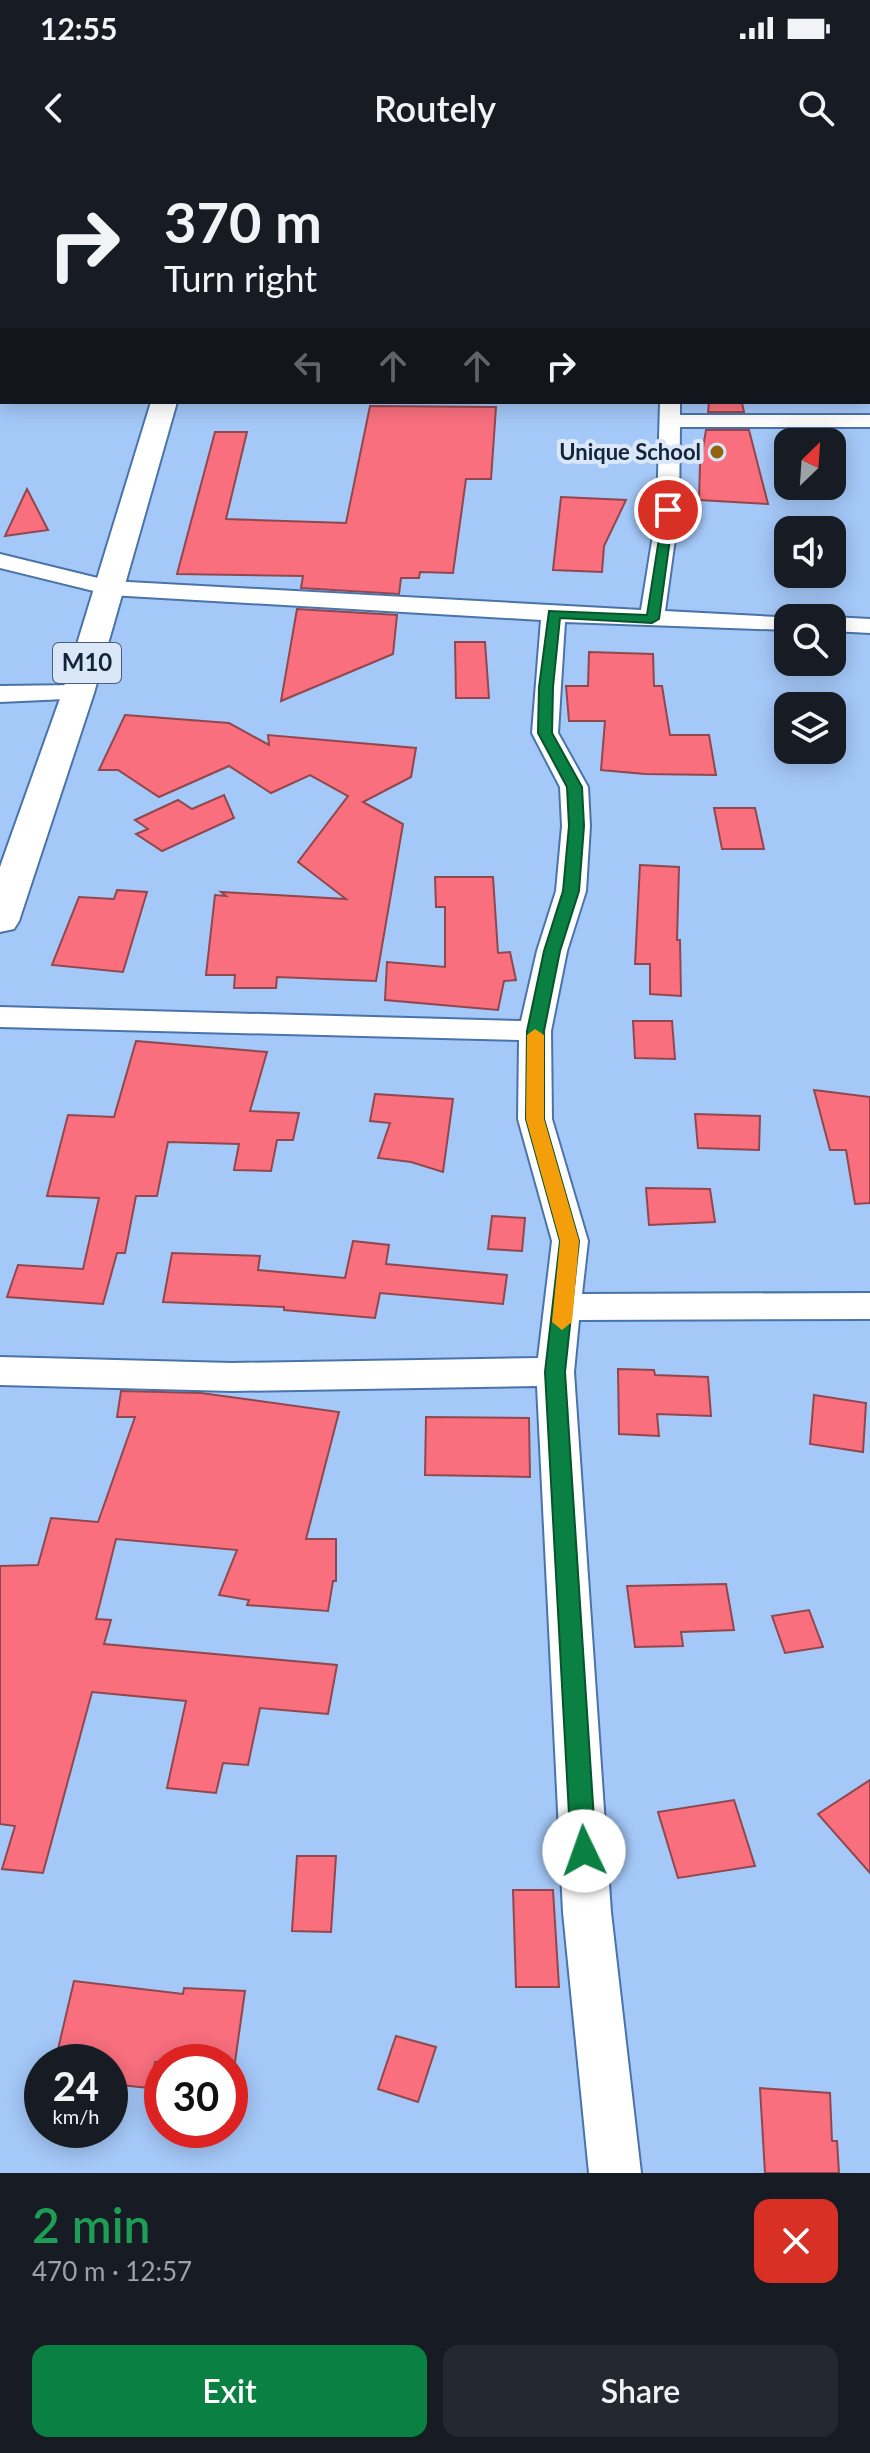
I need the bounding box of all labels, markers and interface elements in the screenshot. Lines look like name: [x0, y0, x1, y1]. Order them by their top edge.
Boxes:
text: 12:55: [40, 10, 117, 46]
icon: back: [32, 86, 76, 130]
text: Routely: [374, 86, 496, 130]
icon: search: [794, 86, 838, 130]
text: 370 m: [164, 188, 322, 255]
icon: right: [32, 192, 136, 296]
text: Turn right: [164, 256, 317, 300]
icon: left: [287, 344, 331, 388]
icon: ahead: [371, 344, 415, 388]
icon: ahead: [455, 344, 499, 388]
icon: right: [539, 344, 583, 388]
north arrow: [774, 428, 846, 500]
map controls: [774, 428, 846, 764]
place label: Unique School: [559, 438, 701, 465]
marker: Unique School: [708, 443, 726, 461]
pin: [634, 476, 702, 544]
icon: arrive: [646, 488, 690, 532]
button: sound: [774, 516, 846, 588]
button: search: [774, 604, 846, 676]
road number: M10: [53, 643, 121, 683]
button: layers: [774, 692, 846, 764]
position arrow: [542, 1809, 626, 1893]
speed limit sign: 30: [144, 2044, 248, 2148]
text: 24: [53, 2062, 99, 2110]
text: km/h: [53, 2104, 99, 2128]
text: 2 min: [32, 2196, 150, 2253]
button: close: [754, 2199, 838, 2283]
text: 470 m · 12:57: [32, 2255, 192, 2287]
button: Exit: [32, 2345, 427, 2437]
button: Share: [443, 2345, 838, 2437]

